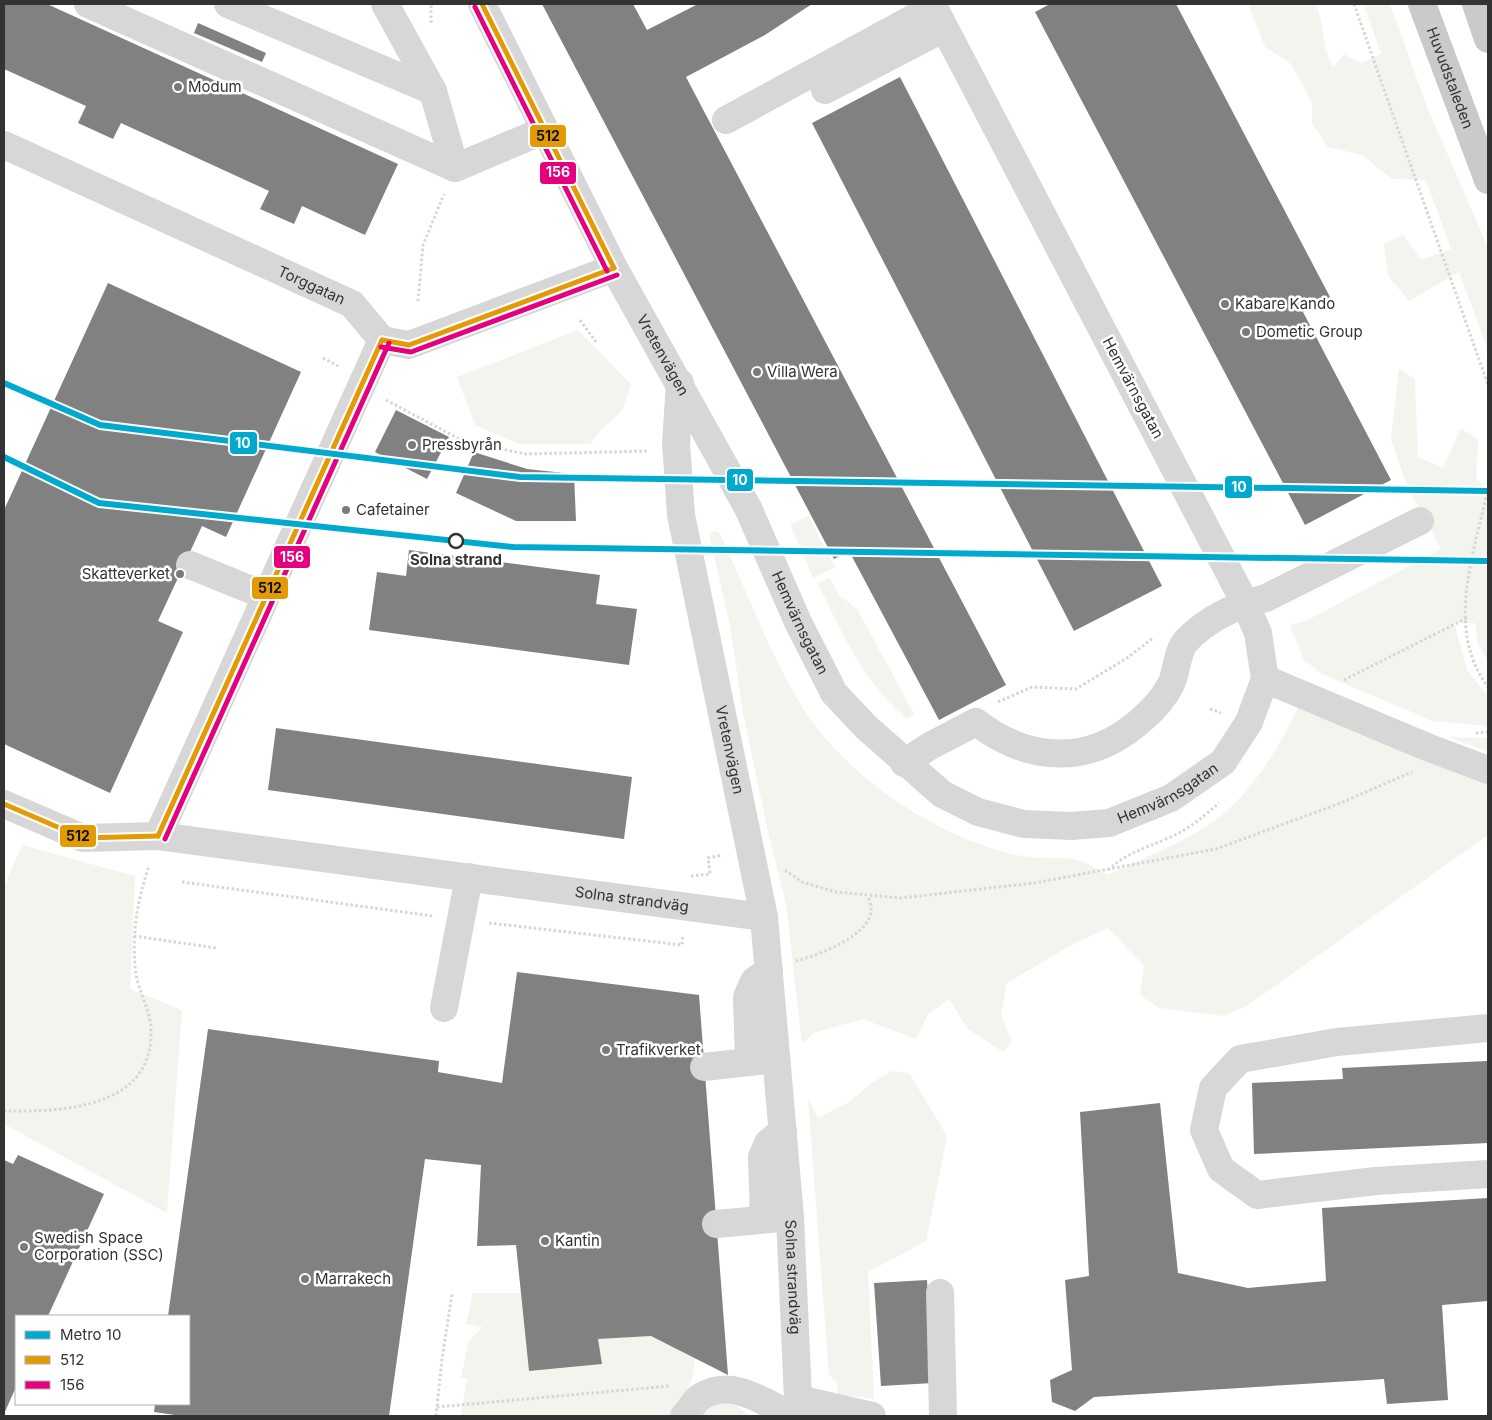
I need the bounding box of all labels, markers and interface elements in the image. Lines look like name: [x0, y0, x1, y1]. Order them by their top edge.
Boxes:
street label: Huvudstaleden: [1423, 24, 1478, 131]
place label: Modum: [188, 77, 242, 96]
marker: Modum: [172, 81, 184, 93]
line badge: 512: [529, 124, 567, 148]
text: 512: [536, 127, 560, 144]
line badge: 156: [539, 161, 577, 185]
text: 156: [546, 163, 570, 180]
street label: Torggatan: [275, 261, 348, 309]
place label: Kabare Kando: [1235, 294, 1335, 313]
marker: Kabare Kando: [1219, 298, 1231, 310]
street label: Vretenvägen: [633, 311, 693, 399]
place label: Dometic Group: [1256, 322, 1363, 341]
marker: Dometic Group: [1240, 326, 1252, 338]
street label: Hemvärnsgatan: [1099, 334, 1168, 442]
place label: Villa Wera: [767, 362, 838, 381]
marker: Villa Wera: [751, 366, 763, 378]
line badge: 10: [229, 431, 258, 455]
text: 10: [235, 434, 251, 451]
place label: Pressbyrån: [422, 435, 502, 454]
marker: Pressbyrån: [406, 439, 418, 451]
line badge: 10: [726, 468, 754, 492]
text: 10: [732, 471, 748, 488]
line badge: 10: [1224, 475, 1253, 499]
text: 10: [1231, 478, 1247, 495]
place label: Cafetainer: [356, 500, 430, 519]
marker: Cafetainer: [340, 504, 352, 516]
marker: Solna strand: [448, 533, 464, 549]
line badge: 156: [273, 545, 311, 569]
text: 156: [280, 548, 304, 565]
place label: Solna strand: [410, 550, 502, 569]
place label: Skatteverket: [82, 564, 170, 583]
marker: Skatteverket: [174, 568, 186, 580]
street label: Hemvärnsgatan: [768, 568, 833, 677]
line badge: 512: [251, 576, 289, 600]
text: 512: [258, 579, 282, 596]
street label: Vretenvägen: [712, 703, 748, 796]
street label: Hemvärnsgatan: [1114, 758, 1222, 828]
line badge: 512: [59, 824, 97, 848]
text: 512: [66, 827, 90, 844]
street label: Solna strandväg: [574, 882, 690, 916]
place label: Trafikverket: [616, 1040, 701, 1059]
marker: Trafikverket: [600, 1044, 612, 1056]
street label: Solna strandväg: [781, 1219, 805, 1335]
place label: Swedish Space Corporation (SSC): [34, 1228, 164, 1264]
place label: Kantin: [555, 1231, 600, 1250]
marker: Kantin: [539, 1235, 551, 1247]
marker: Swedish Space Corporation (SSC): [18, 1241, 30, 1253]
place label: Marrakech: [315, 1269, 391, 1288]
marker: Marrakech: [299, 1273, 311, 1285]
legend: [15, 1315, 190, 1405]
text: Metro 10: [60, 1325, 121, 1344]
text: 512: [60, 1350, 84, 1369]
text: 156: [60, 1375, 85, 1394]

